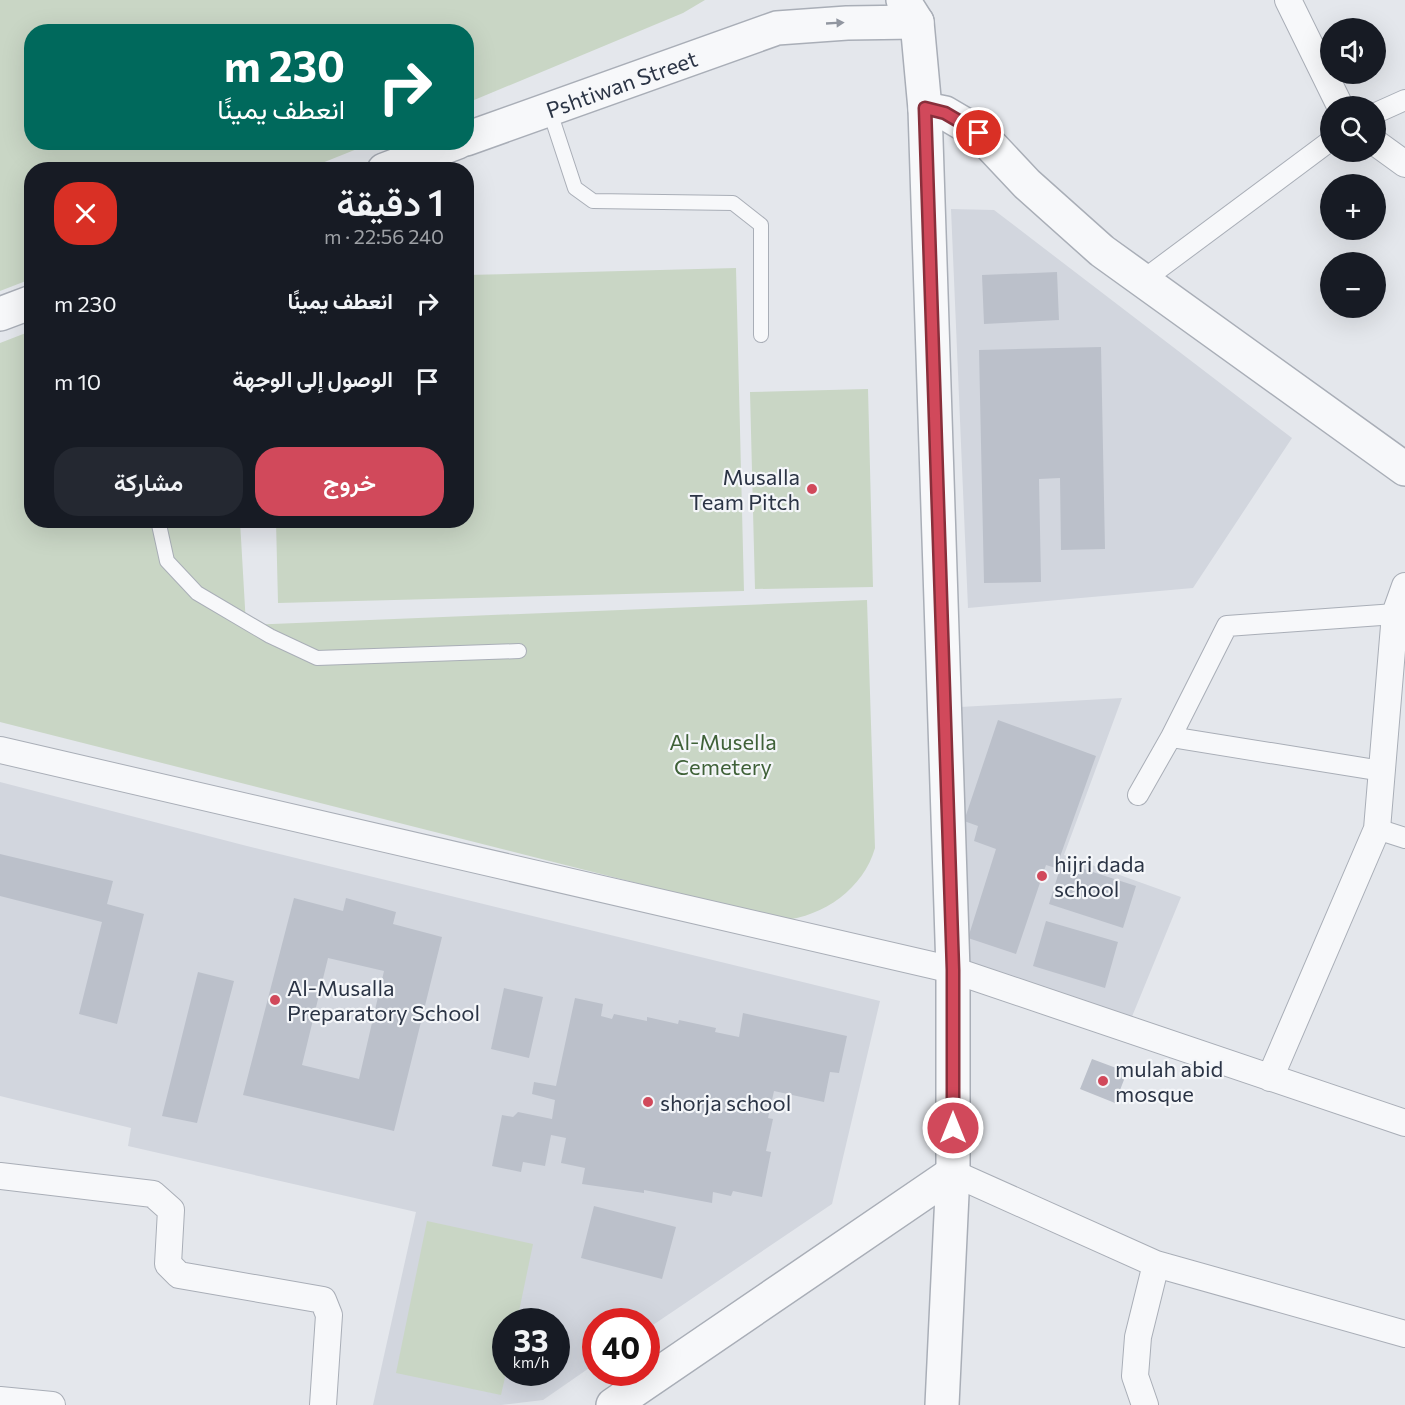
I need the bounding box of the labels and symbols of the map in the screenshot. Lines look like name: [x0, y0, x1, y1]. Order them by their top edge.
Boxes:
one-way arrow: [826, 19, 845, 28]
street label: Pshtiwan Street: [542, 44, 701, 123]
pin: [953, 107, 1004, 158]
place label: Musalla Team Pitch: [689, 463, 800, 515]
marker: Musalla Team Pitch: [805, 482, 819, 496]
park label: Al-Musella Cemetery: [669, 728, 777, 780]
place label: hijri dada school: [1054, 850, 1145, 902]
marker: hijri dada school: [1035, 869, 1049, 883]
place label: Al-Musalla Preparatory School: [287, 974, 480, 1026]
marker: Al-Musalla Preparatory School: [268, 993, 282, 1007]
place label: mulah abid mosque: [1115, 1055, 1223, 1107]
marker: mulah abid mosque: [1096, 1074, 1110, 1088]
place label: shorja school: [660, 1089, 791, 1116]
marker: shorja school: [641, 1095, 655, 1109]
position arrow: [921, 1096, 985, 1160]
speed limit sign: 40: [582, 1308, 660, 1386]

